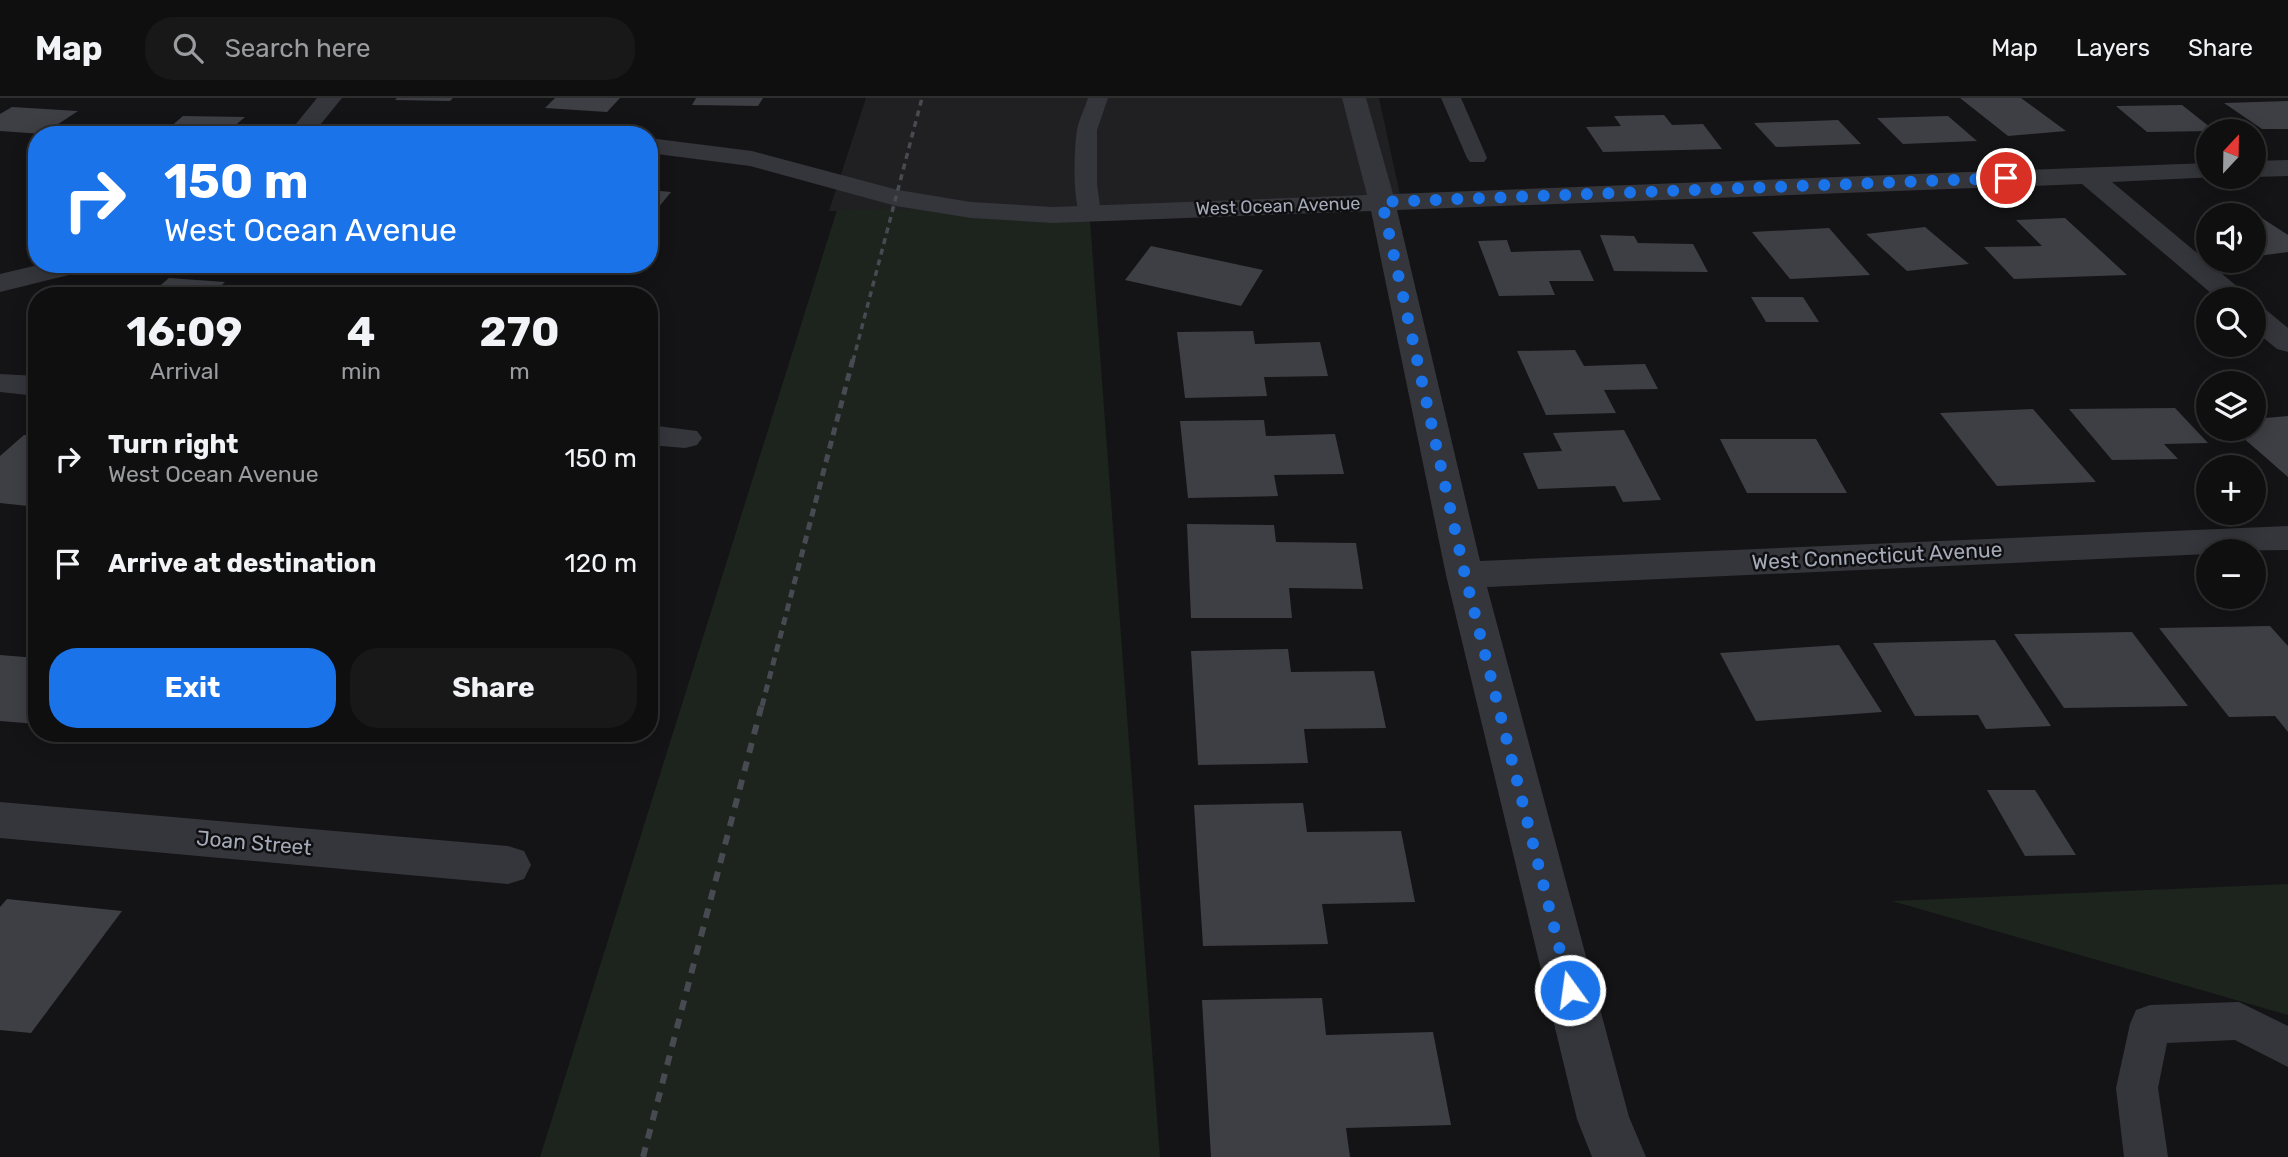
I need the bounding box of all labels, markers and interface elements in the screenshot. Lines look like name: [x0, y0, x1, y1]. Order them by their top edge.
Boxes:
search box: [145, 17, 635, 80]
text: Map: [35, 29, 103, 68]
icon: search: [169, 29, 207, 67]
text: Search here: [225, 33, 370, 64]
text: Map: [1991, 34, 2038, 62]
text: Layers: [2076, 34, 2150, 62]
text: Share: [2188, 34, 2253, 62]
north arrow: [2196, 119, 2266, 189]
map controls: [2196, 119, 2266, 609]
pin: [1976, 148, 2036, 208]
text: 150 m: [164, 152, 309, 210]
icon: right: [49, 154, 140, 245]
icon: arrive: [1987, 159, 2025, 197]
street label: West Ocean Avenue: [1195, 192, 1361, 220]
button: sound: [2196, 203, 2266, 273]
text: West Ocean Avenue: [164, 211, 457, 249]
button: search: [2196, 287, 2266, 357]
text: 16:09: [127, 307, 243, 357]
text: 4: [347, 307, 375, 357]
text: 270: [480, 307, 559, 357]
text: Arrival: [150, 357, 219, 385]
text: min: [341, 357, 381, 385]
text: m: [509, 357, 530, 385]
button: layers: [2196, 371, 2266, 441]
text: Turn right: [108, 429, 238, 460]
icon: right: [49, 440, 87, 478]
text: 150 m: [564, 443, 637, 474]
button: +: [2196, 455, 2266, 525]
text: West Ocean Avenue: [108, 460, 319, 488]
street label: West Connecticut Avenue: [1751, 536, 2003, 575]
button: −: [2196, 539, 2266, 609]
icon: arrive: [49, 545, 87, 583]
text: Arrive at destination: [108, 548, 376, 579]
text: 120 m: [565, 548, 637, 579]
button: Exit: [49, 648, 336, 728]
button: Share: [350, 648, 637, 728]
street label: Joan Street: [195, 825, 313, 860]
position arrow: [1533, 953, 1607, 1027]

